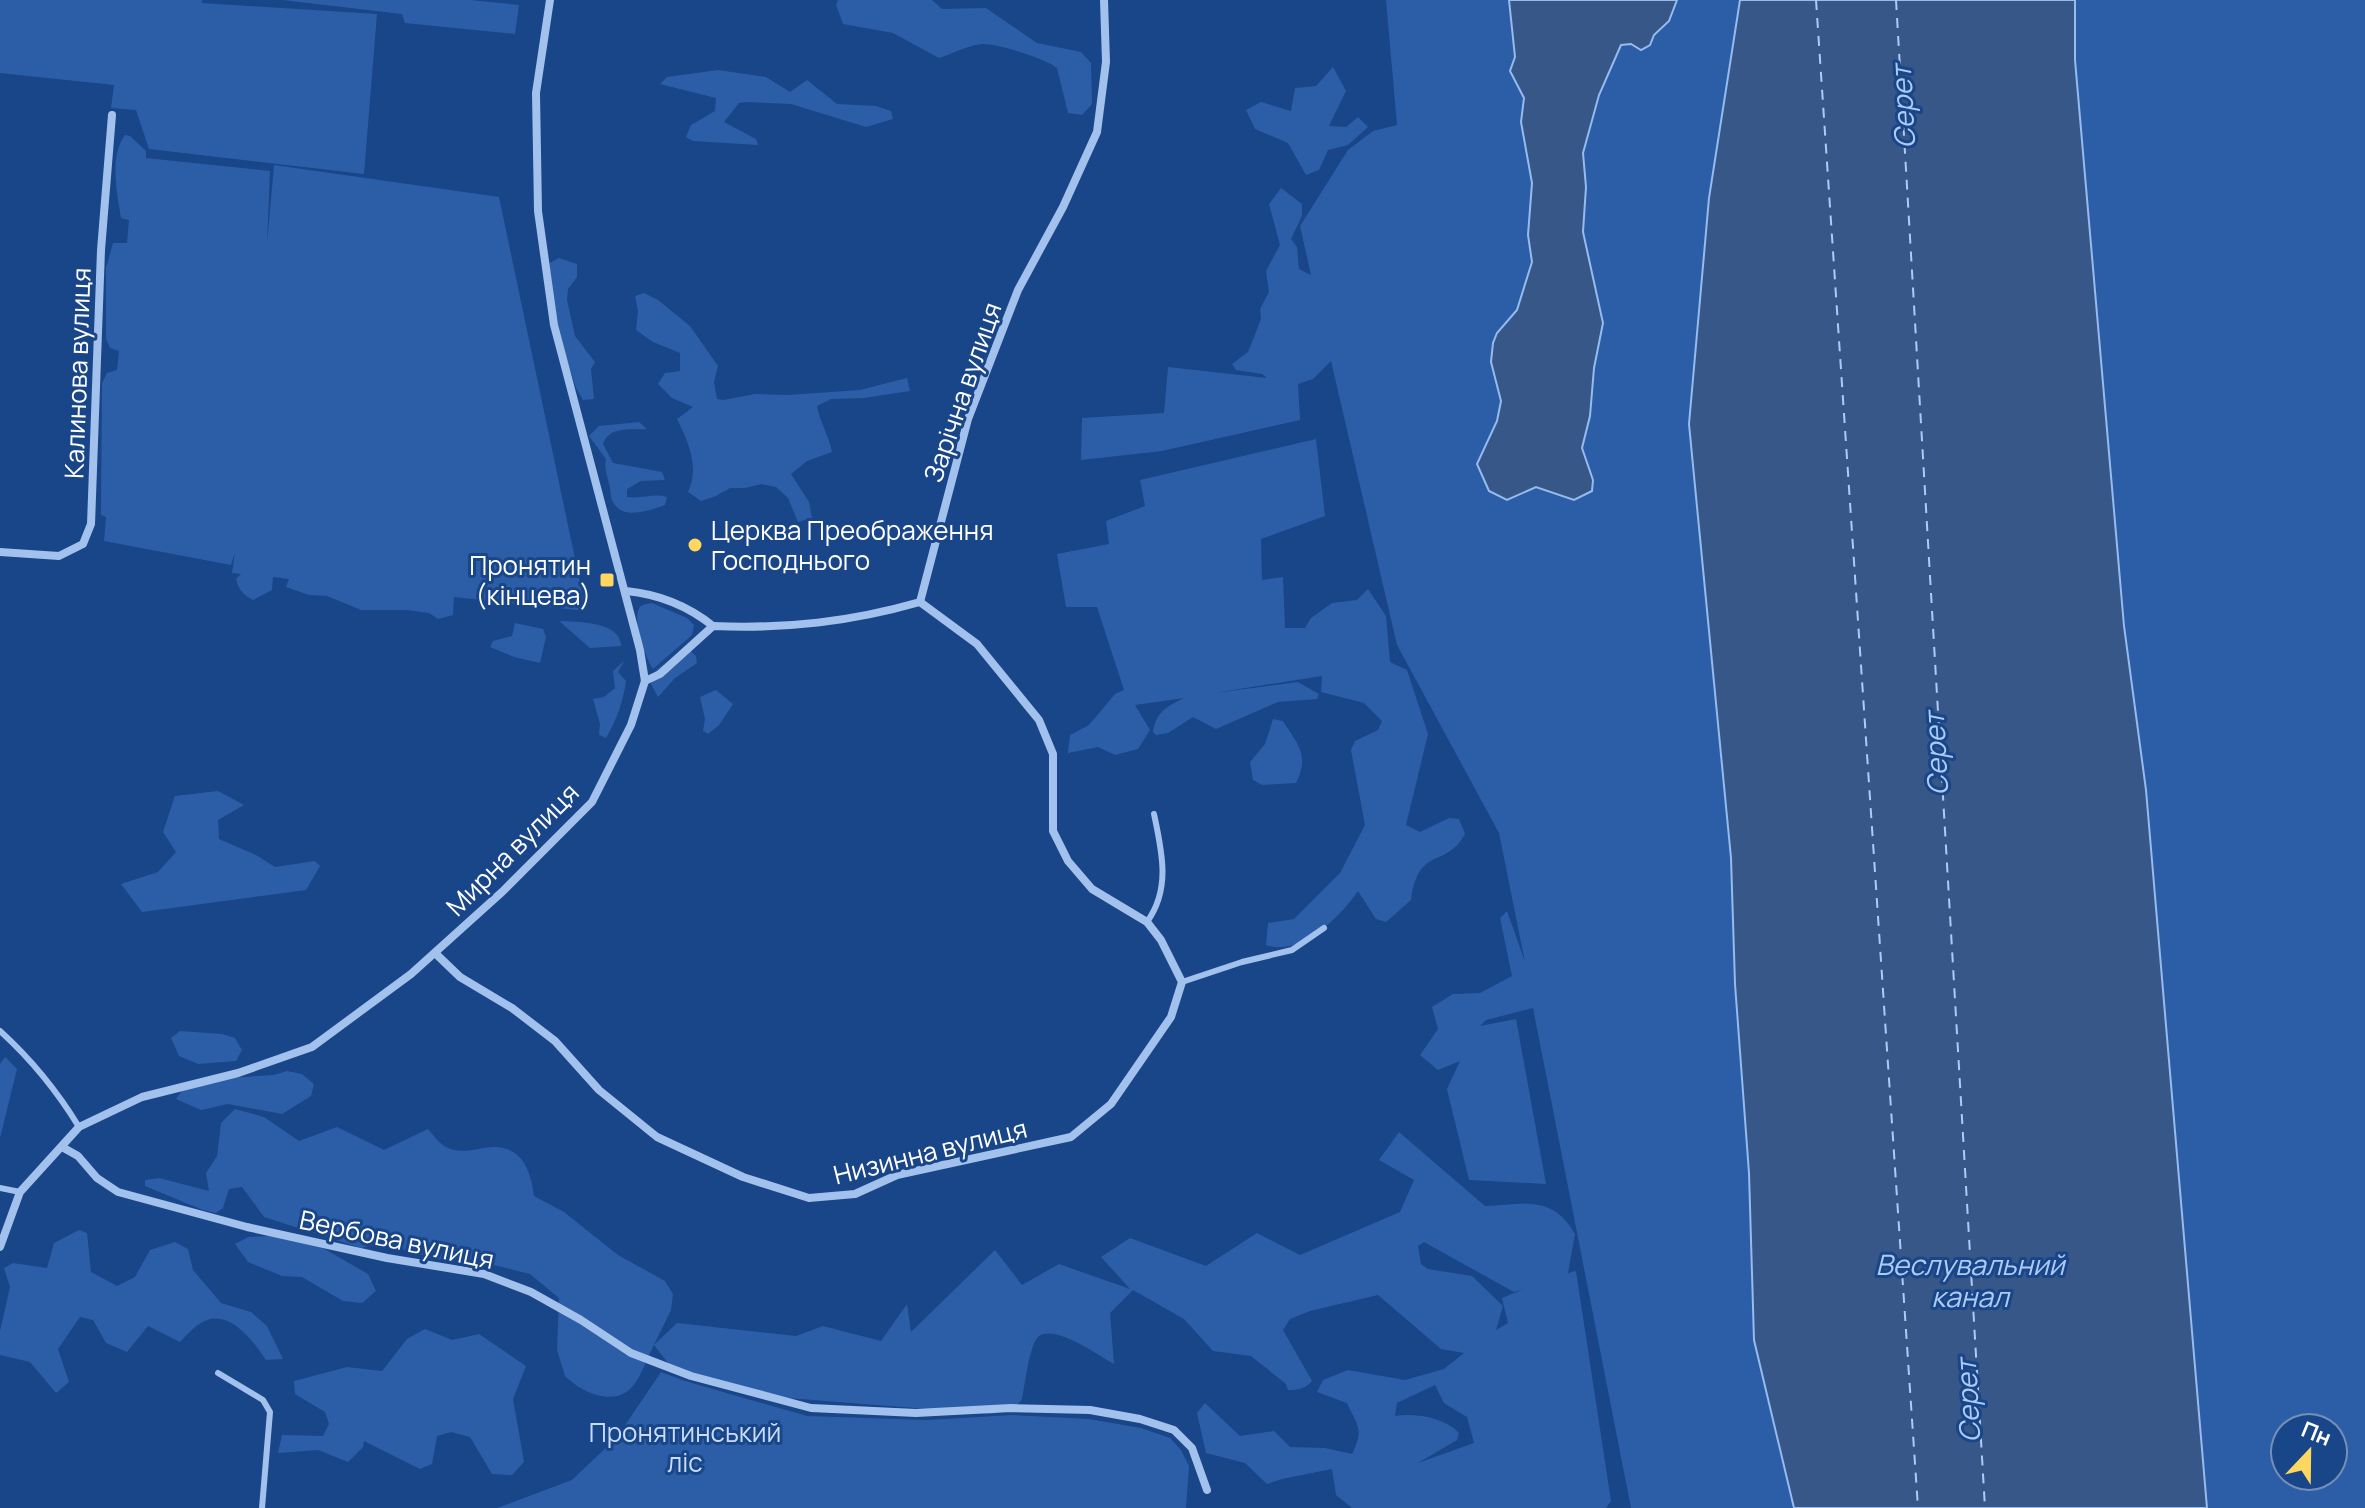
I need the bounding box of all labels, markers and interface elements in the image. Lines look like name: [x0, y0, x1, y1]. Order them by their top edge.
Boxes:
water label: Серет: [1881, 61, 1923, 150]
street label: Калинова вулиця: [55, 267, 99, 479]
street label: Зарічна вулиця: [914, 297, 1010, 487]
place label: Церква Преображення Господнього: [711, 512, 994, 578]
marker: Церква Преображення Господнього: [686, 536, 704, 554]
place label: Пронятин (кінцева): [469, 547, 591, 613]
marker: Пронятин (кінцева): [598, 571, 616, 589]
water label: Серет: [1914, 708, 1956, 797]
street label: Мирна вулиця: [438, 775, 586, 923]
street label: Низинна вулиця: [829, 1110, 1031, 1192]
street label: Вербова вулиця: [296, 1201, 498, 1277]
water label: Веслувальний канал: [1875, 1245, 2067, 1315]
water label: Серет: [1946, 1355, 1988, 1444]
north arrow: [2269, 1412, 2349, 1492]
park label: Пронятинський ліс: [589, 1414, 781, 1480]
text: Пн: [2297, 1414, 2336, 1453]

